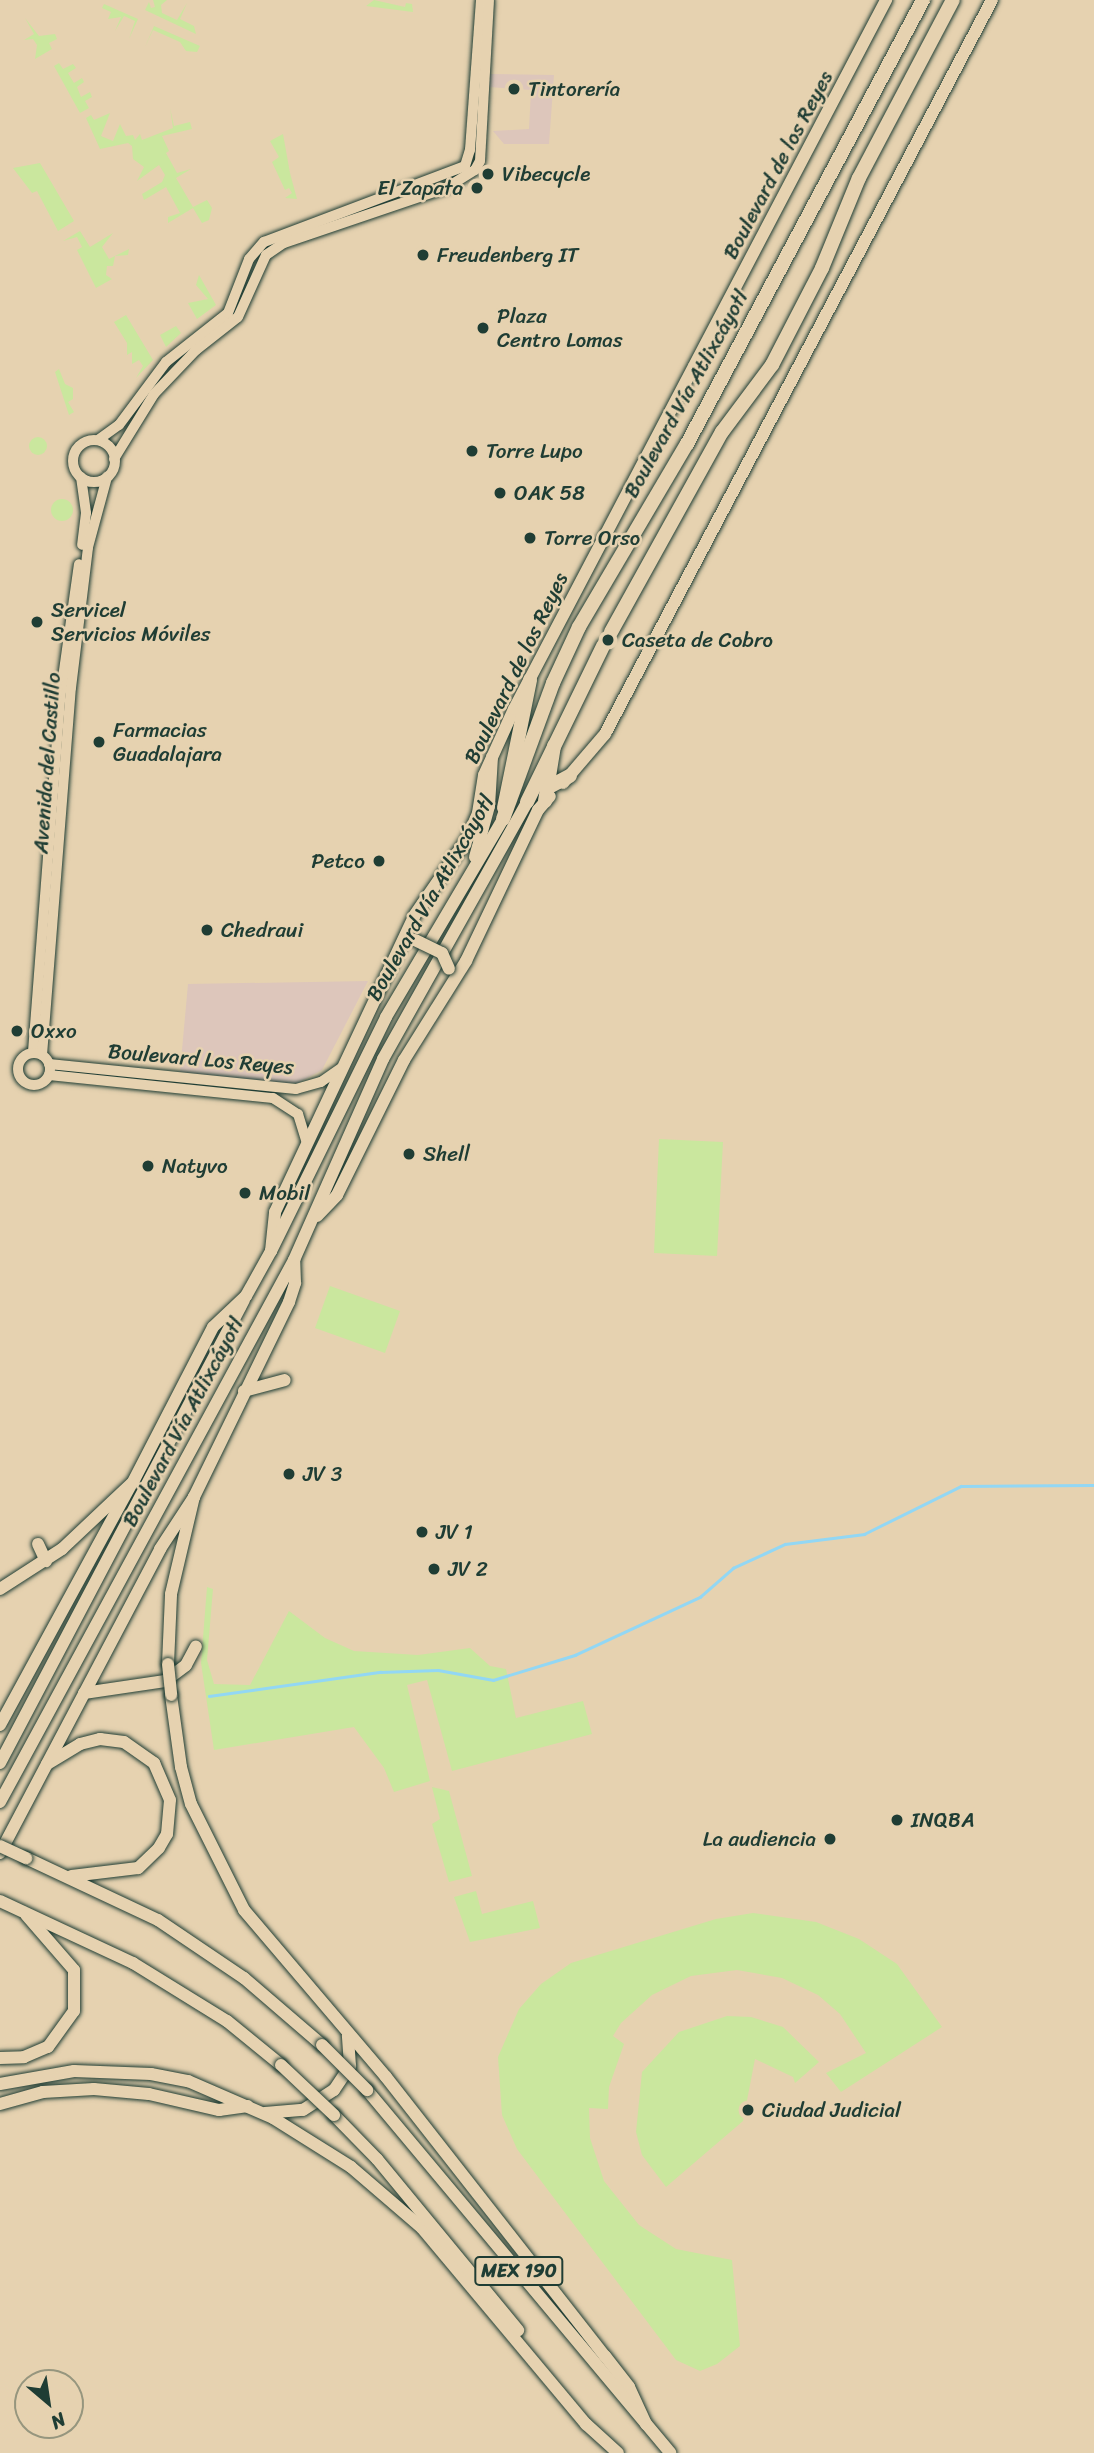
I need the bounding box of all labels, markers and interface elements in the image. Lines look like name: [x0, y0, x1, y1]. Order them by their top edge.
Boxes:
street label: Boulevard de los Reyes: [717, 66, 839, 264]
place label: Tintorería: [528, 76, 620, 102]
marker: Tintorería: [506, 81, 522, 97]
place label: Vibecycle: [502, 161, 590, 187]
marker: Vibecycle: [480, 166, 496, 182]
place label: El Zapata: [377, 175, 463, 201]
marker: El Zapata: [469, 180, 485, 196]
place label: Freudenberg IT: [437, 242, 579, 268]
marker: Freudenberg IT: [415, 247, 431, 263]
street label: Boulevard Vía Atlixcáyotl: [618, 286, 754, 502]
place label: Plaza Centro Lomas: [497, 303, 623, 353]
marker: Plaza Centro Lomas: [475, 320, 491, 336]
place label: Torre Lupo: [486, 438, 583, 464]
marker: Torre Lupo: [464, 443, 480, 459]
place label: OAK 58: [514, 480, 585, 506]
marker: OAK 58: [492, 485, 508, 501]
place label: Torre Orso: [544, 525, 640, 551]
marker: Torre Orso: [522, 530, 538, 546]
street label: Boulevard de los Reyes: [458, 568, 574, 768]
place label: Servicel Servicios Móviles: [51, 597, 210, 647]
marker: Servicel Servicios Móviles: [29, 614, 45, 630]
place label: Caseta de Cobro: [622, 627, 773, 653]
marker: Caseta de Cobro: [600, 632, 616, 648]
street label: Avenida del Castillo: [28, 671, 66, 855]
place label: Farmacias Guadalajara: [113, 717, 222, 767]
marker: Farmacias Guadalajara: [91, 734, 107, 750]
street label: Boulevard Vía Atlixcáyotl: [361, 791, 499, 1005]
place label: Petco: [311, 848, 365, 874]
marker: Petco: [371, 853, 387, 869]
place label: Chedraui: [221, 917, 303, 943]
marker: Chedraui: [199, 922, 215, 938]
place label: Oxxo: [31, 1018, 77, 1044]
marker: Oxxo: [9, 1023, 25, 1039]
street label: Boulevard Los Reyes: [107, 1038, 295, 1080]
place label: Shell: [423, 1141, 470, 1167]
marker: Shell: [401, 1146, 417, 1162]
place label: Natyvo: [162, 1153, 228, 1179]
marker: Natyvo: [140, 1158, 156, 1174]
place label: Mobil: [259, 1180, 310, 1206]
marker: Mobil: [237, 1185, 253, 1201]
street label: Boulevard Vía Atlixcáyotl: [117, 1313, 249, 1531]
place label: JV 3: [303, 1461, 342, 1487]
marker: JV 3: [281, 1466, 297, 1482]
place label: JV 1: [436, 1519, 473, 1545]
marker: JV 1: [414, 1524, 430, 1540]
place label: JV 2: [448, 1556, 488, 1582]
marker: JV 2: [426, 1561, 442, 1577]
place label: INQBA: [911, 1807, 975, 1833]
marker: INQBA: [889, 1812, 905, 1828]
place label: La audiencia: [703, 1826, 816, 1852]
marker: La audiencia: [822, 1831, 838, 1847]
place label: Ciudad Judicial: [762, 2097, 901, 2123]
marker: Ciudad Judicial: [740, 2102, 756, 2118]
road number: MEX 190: [474, 2256, 564, 2286]
north arrow: [14, 2369, 84, 2439]
text: N: [45, 2403, 72, 2439]

